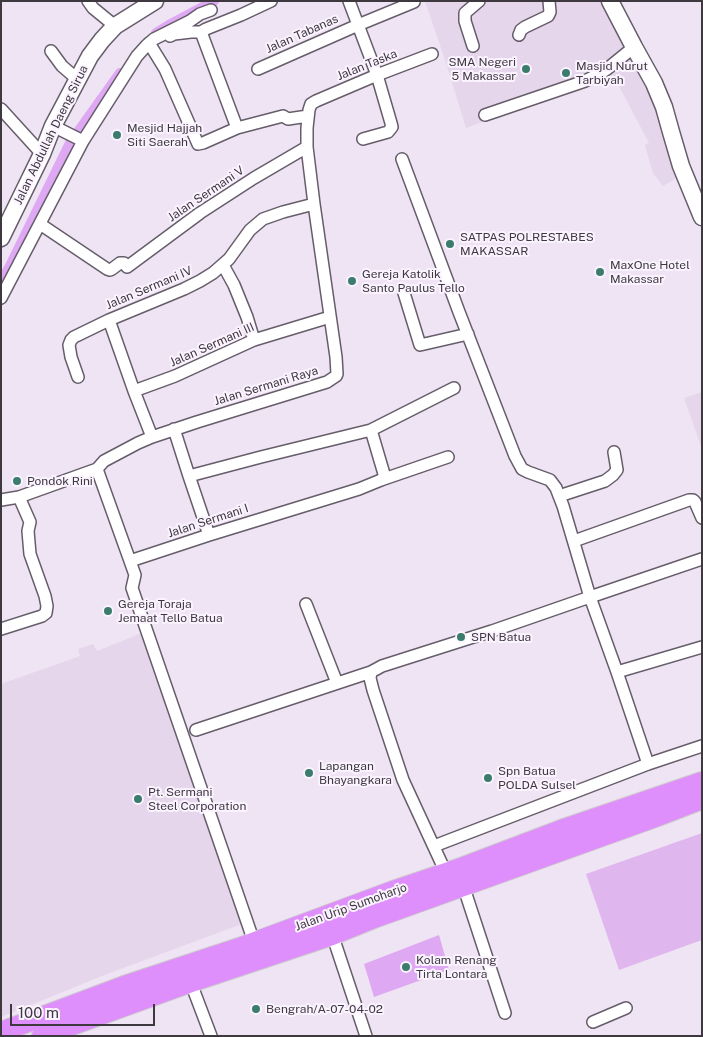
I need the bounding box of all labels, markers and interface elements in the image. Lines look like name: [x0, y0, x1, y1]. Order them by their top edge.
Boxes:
street label: Jalan Tabanas: [264, 12, 340, 56]
street label: Jalan Taska: [335, 46, 399, 84]
place label: SMA Negeri 5 Makassar: [448, 55, 516, 83]
place label: Masjid Nurut Tarbiyah: [576, 59, 648, 87]
street label: Jalan Abdullah Daeng Sirua: [11, 63, 91, 207]
marker: SMA Negeri 5 Makassar: [520, 63, 532, 75]
marker: Masjid Nurut Tarbiyah: [560, 67, 572, 79]
place label: Mesjid Hajjah Siti Saerah: [127, 121, 202, 149]
marker: Mesjid Hajjah Siti Saerah: [111, 129, 123, 141]
street label: Jalan Sermani V: [165, 163, 247, 225]
place label: SATPAS POLRESTABES MAKASSAR: [460, 230, 594, 258]
marker: SATPAS POLRESTABES MAKASSAR: [444, 238, 456, 250]
place label: MaxOne Hotel Makassar: [610, 258, 690, 286]
street label: Jalan Sermani IV: [104, 263, 194, 313]
marker: MaxOne Hotel Makassar: [594, 266, 606, 278]
place label: Gereja Katolik Santo Paulus Tello: [362, 267, 465, 295]
marker: Gereja Katolik Santo Paulus Tello: [346, 275, 358, 287]
street label: Jalan Sermani III: [168, 320, 256, 370]
street label: Jalan Sermani Raya: [212, 363, 320, 409]
place label: Pondok Rini: [27, 474, 93, 488]
marker: Pondok Rini: [11, 475, 23, 487]
street label: Jalan Sermani I: [166, 501, 250, 541]
place label: Gereja Toraja Jemaat Tello Batua: [118, 597, 223, 625]
marker: Gereja Toraja Jemaat Tello Batua: [102, 605, 114, 617]
place label: SPN Batua: [471, 630, 531, 644]
marker: SPN Batua: [455, 631, 467, 643]
place label: Lapangan Bhayangkara: [319, 759, 392, 787]
place label: Spn Batua POLDA Sulsel: [498, 764, 576, 792]
marker: Lapangan Bhayangkara: [303, 767, 315, 779]
marker: Spn Batua POLDA Sulsel: [482, 772, 494, 784]
place label: Pt. Sermani Steel Corporation: [148, 785, 246, 813]
marker: Pt. Sermani Steel Corporation: [132, 793, 144, 805]
street label: Jalan Urip Sumoharjo: [293, 880, 409, 934]
place label: Kolam Renang Tirta Lontara: [416, 953, 497, 981]
marker: Kolam Renang Tirta Lontara: [400, 961, 412, 973]
scale bar: [12, 994, 158, 1026]
place label: Bengrah/A-07-04-02: [266, 1002, 383, 1016]
marker: Bengrah/A-07-04-02: [250, 1003, 262, 1015]
text: 100 m: [18, 1004, 59, 1021]

